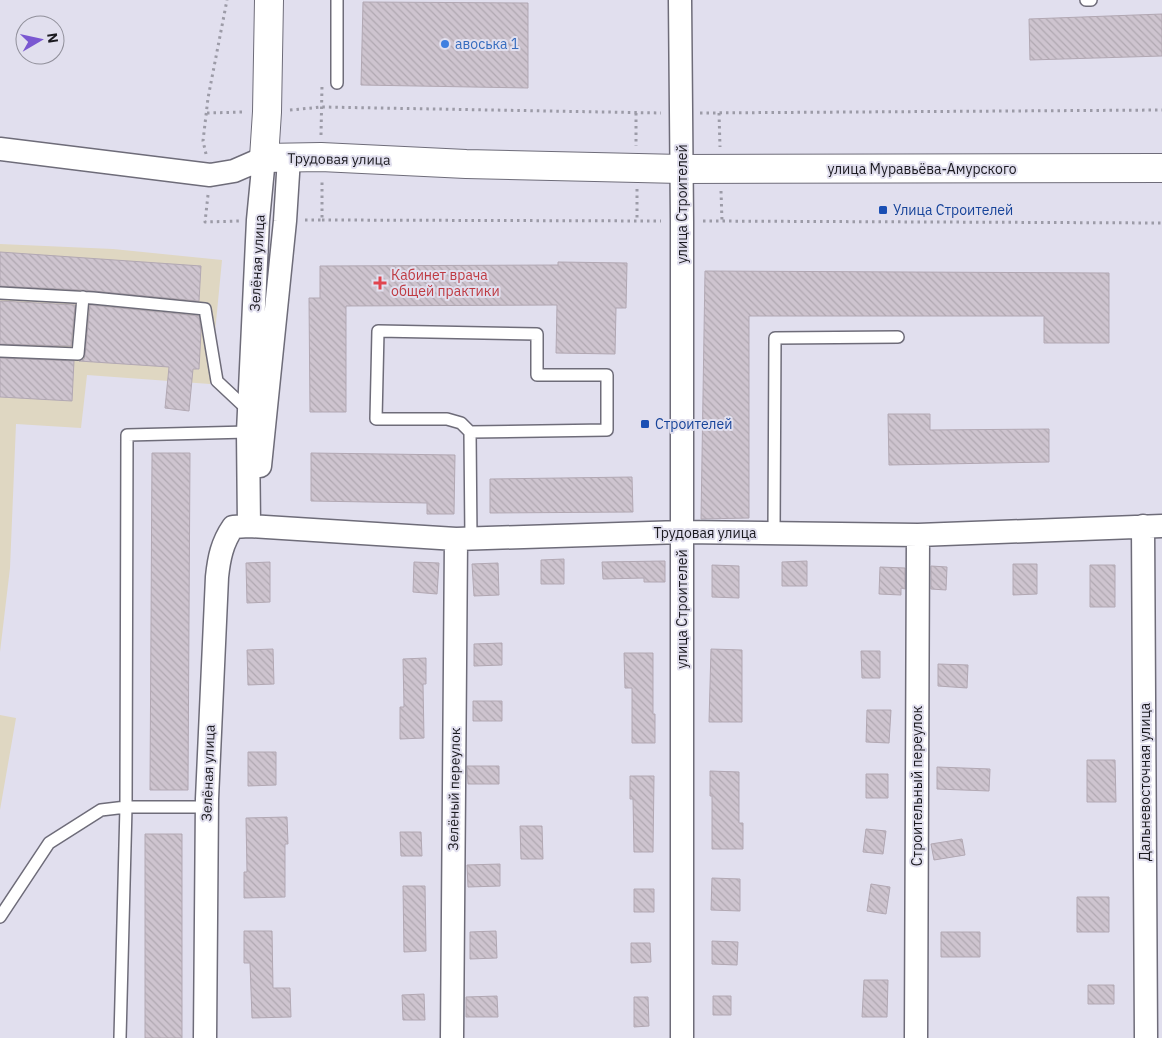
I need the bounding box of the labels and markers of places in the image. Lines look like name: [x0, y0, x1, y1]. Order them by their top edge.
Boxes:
place label: авоська 1: [455, 35, 519, 53]
marker: авоська 1: [439, 38, 451, 50]
place label: Улица Строителей: [893, 201, 1013, 219]
marker: Улица Строителей: [877, 204, 889, 216]
place label: Кабинет врача общей практики: [391, 266, 500, 300]
marker: Кабинет врача общей практики: [373, 276, 387, 290]
place label: Строителей: [655, 415, 732, 433]
marker: Строителей: [639, 418, 651, 430]

